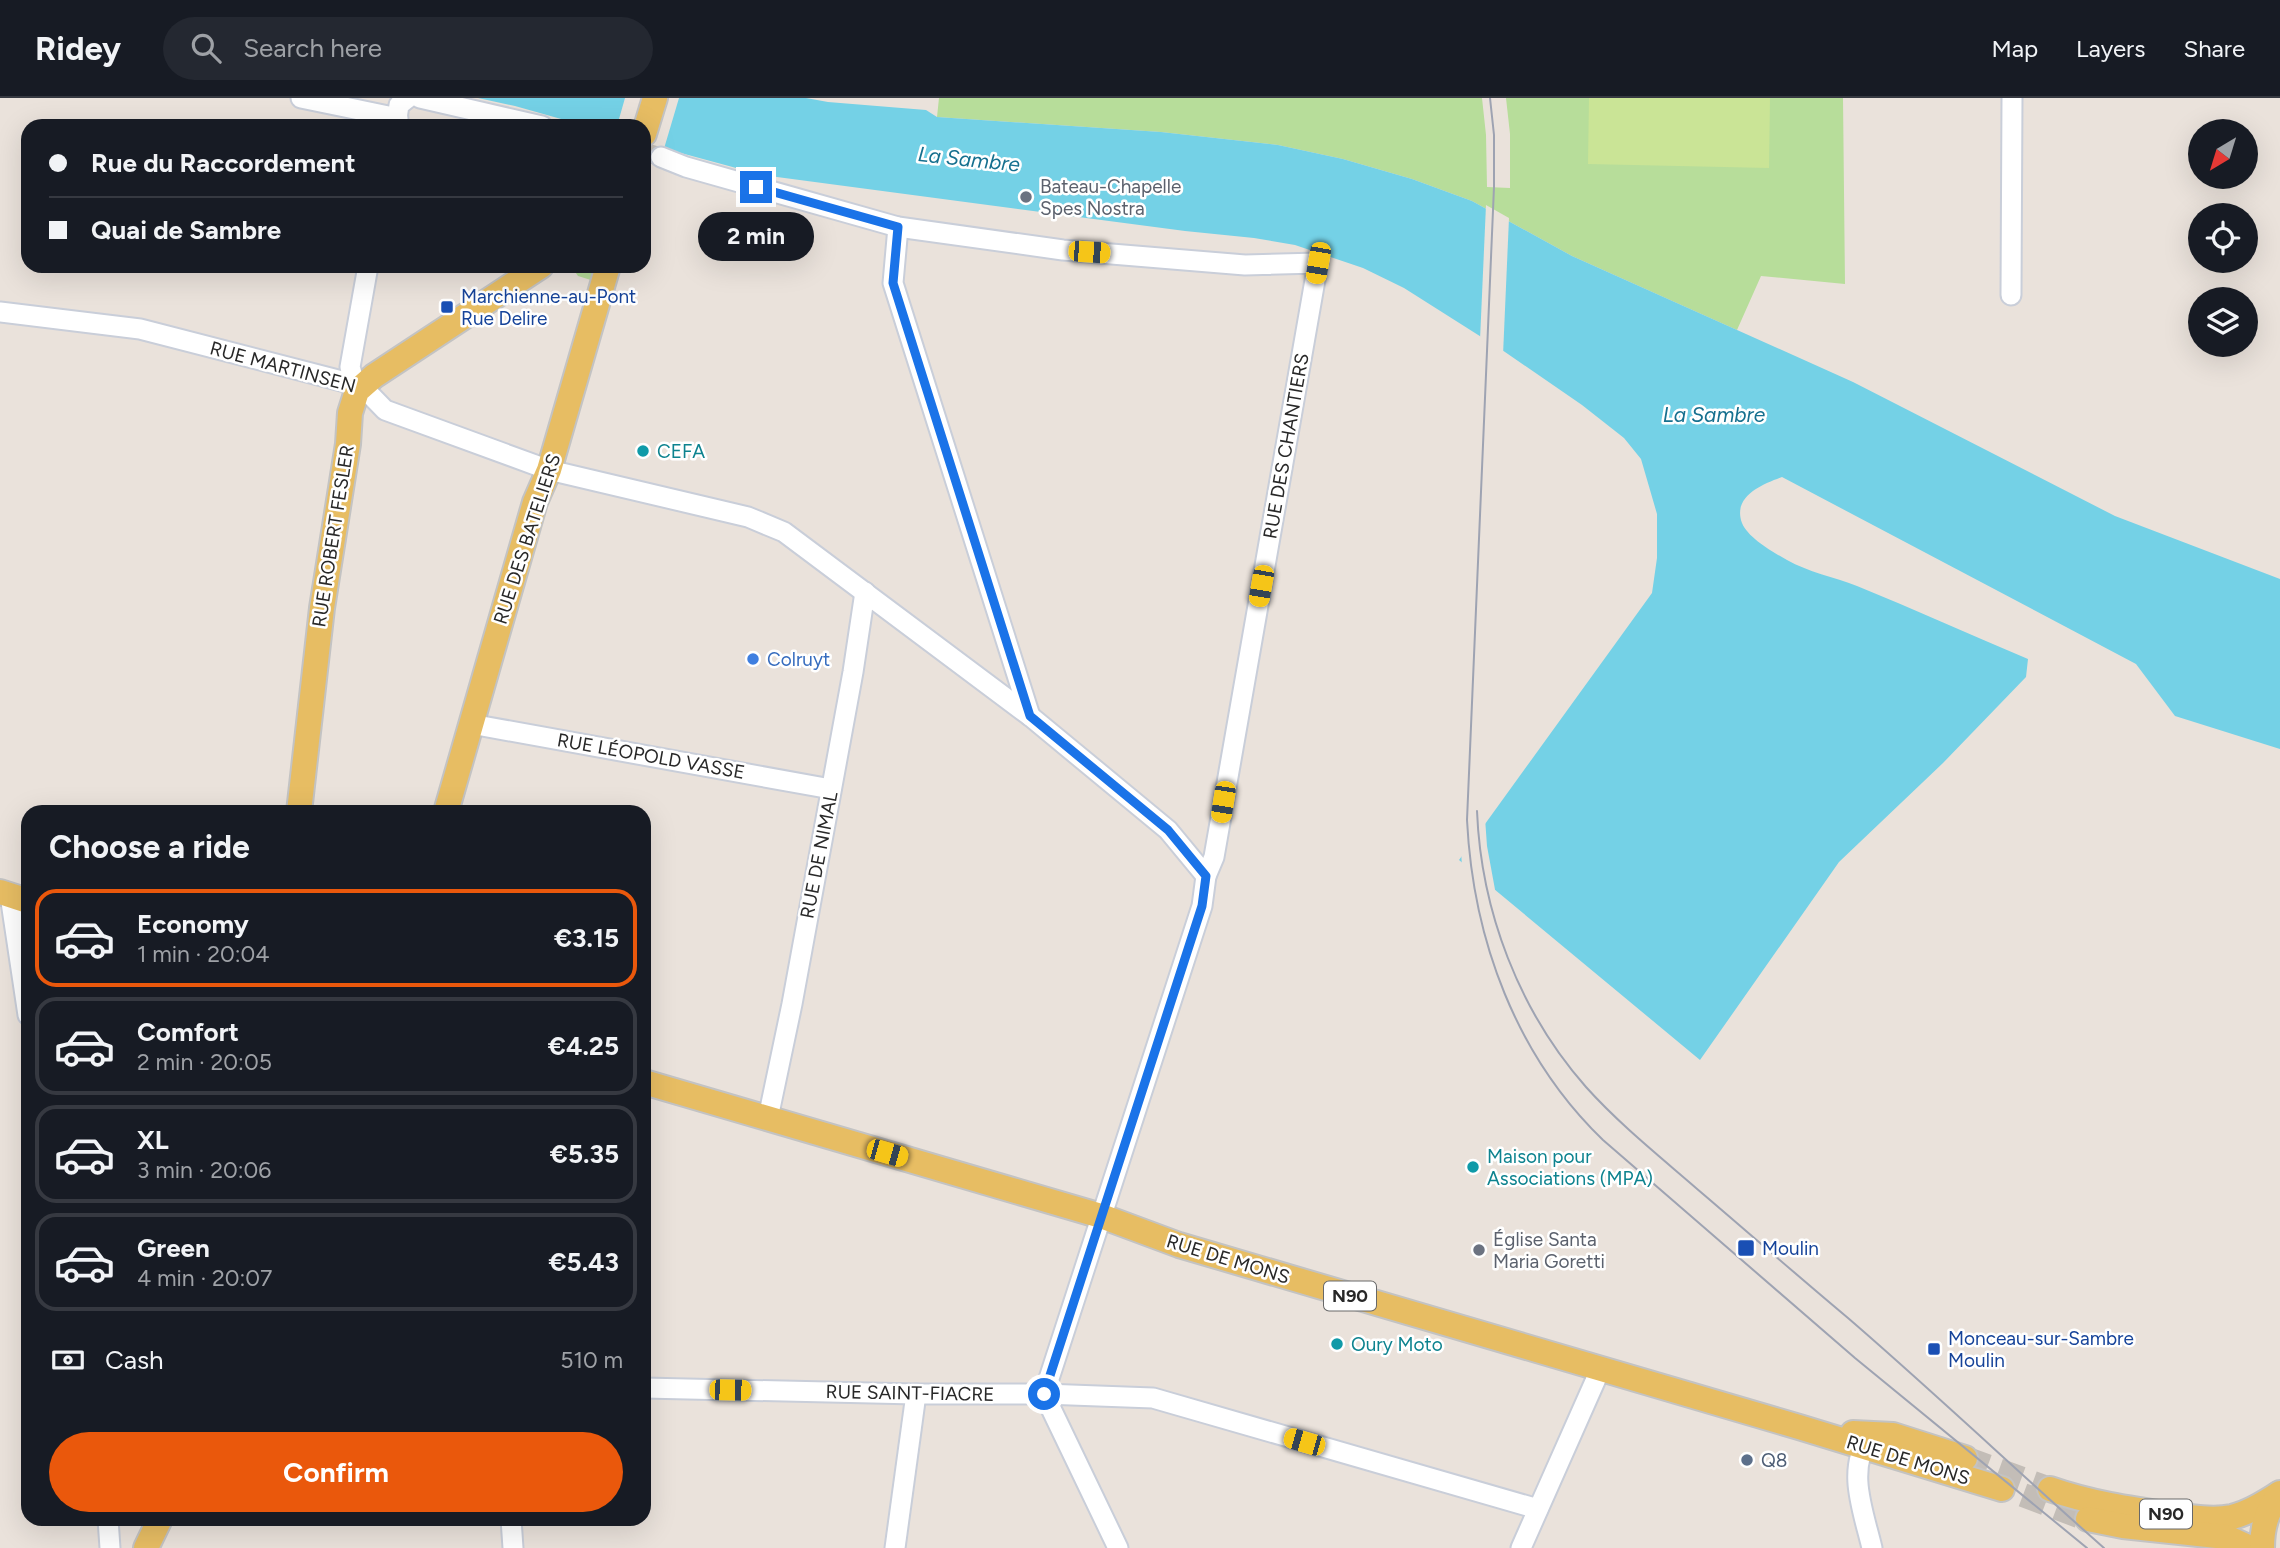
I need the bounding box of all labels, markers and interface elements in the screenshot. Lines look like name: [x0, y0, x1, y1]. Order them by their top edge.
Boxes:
search box: [163, 17, 653, 80]
text: Ridey: [35, 29, 121, 68]
icon: search: [187, 29, 225, 67]
text: Search here: [243, 32, 382, 64]
text: Map: [1991, 34, 2038, 63]
text: Layers: [2076, 34, 2145, 63]
text: Share: [2183, 34, 2245, 63]
north arrow: [2188, 119, 2258, 189]
map controls: [2188, 119, 2258, 357]
water label: La Sambre: [917, 141, 1022, 177]
text: Rue du Raccordement: [91, 147, 356, 179]
route end: [740, 171, 772, 203]
place label: Bateau-Chapelle Spes Nostra: [1040, 175, 1181, 220]
marker: Bateau-Chapelle Spes Nostra: [1018, 189, 1034, 205]
button: locate: [2188, 203, 2258, 273]
callout: 2 min: [698, 212, 814, 260]
text: Quai de Sambre: [91, 214, 281, 246]
text: 2 min: [727, 222, 785, 250]
car: [1068, 240, 1111, 264]
car: [1305, 240, 1332, 286]
place label: Marchienne-au-Pont Rue Delire: [461, 285, 636, 330]
button: layers: [2188, 287, 2258, 357]
marker: Marchienne-au-Pont Rue Delire: [439, 299, 455, 315]
street label: RUE MARTINSEN: [208, 336, 358, 398]
street label: RUE DES CHANTIERS: [1258, 351, 1314, 541]
water label: La Sambre: [1663, 402, 1766, 427]
place label: CEFA: [657, 440, 705, 463]
street label: RUE ROBERT FESLER: [307, 443, 359, 629]
marker: CEFA: [635, 443, 651, 459]
street label: RUE DES BATELIERS: [489, 451, 565, 627]
car: [1248, 563, 1275, 609]
place label: Colruyt: [767, 648, 830, 671]
marker: Colruyt: [745, 651, 761, 667]
street label: RUE LÉOPOLD VASSE: [555, 728, 747, 784]
car: [1210, 780, 1237, 824]
street label: RUE DE NIMAL: [795, 789, 843, 920]
text: Choose a ride: [49, 828, 250, 866]
icon: car: [53, 907, 116, 970]
text: Economy: [137, 908, 249, 940]
text: €3.15: [554, 922, 619, 954]
text: 1 min · 20:04: [137, 940, 270, 968]
icon: car: [53, 1015, 116, 1078]
text: Comfort: [137, 1016, 239, 1048]
text: €4.25: [548, 1030, 619, 1062]
text: 2 min · 20:05: [137, 1048, 272, 1076]
icon: car: [53, 1123, 116, 1186]
text: XL: [137, 1124, 169, 1156]
car: [864, 1137, 911, 1169]
text: €5.35: [550, 1138, 619, 1170]
place label: Maison pour Associations (MPA): [1487, 1145, 1653, 1190]
text: 3 min · 20:06: [137, 1156, 271, 1184]
marker: Maison pour Associations (MPA): [1465, 1159, 1481, 1175]
place label: Église Santa Maria Goretti: [1493, 1228, 1605, 1273]
street label: RUE DE MONS: [1164, 1229, 1292, 1289]
icon: car: [53, 1231, 116, 1294]
text: Green: [137, 1232, 210, 1264]
place label: Moulin: [1762, 1237, 1819, 1260]
marker: Moulin: [1736, 1238, 1756, 1258]
marker: Église Santa Maria Goretti: [1471, 1242, 1487, 1258]
text: €5.43: [548, 1246, 619, 1278]
text: 4 min · 20:07: [137, 1264, 272, 1292]
road number: N90: [1324, 1282, 1376, 1310]
place label: Monceau-sur-Sambre Moulin: [1948, 1327, 2134, 1372]
place label: Oury Moto: [1351, 1333, 1443, 1356]
marker: Oury Moto: [1329, 1336, 1345, 1352]
icon: cash: [49, 1341, 87, 1379]
marker: Monceau-sur-Sambre Moulin: [1926, 1341, 1942, 1357]
text: Cash: [105, 1344, 164, 1376]
text: 510 m: [560, 1346, 623, 1374]
route start: [1028, 1378, 1060, 1410]
car: [709, 1379, 752, 1401]
street label: RUE SAINT-FIACRE: [825, 1380, 995, 1406]
car: [1281, 1426, 1328, 1458]
street label: RUE DE MONS: [1844, 1430, 1972, 1490]
button: Confirm: [49, 1432, 623, 1512]
place label: Q8: [1761, 1449, 1788, 1472]
marker: Q8: [1739, 1452, 1755, 1468]
road number: N90: [2140, 1499, 2192, 1528]

